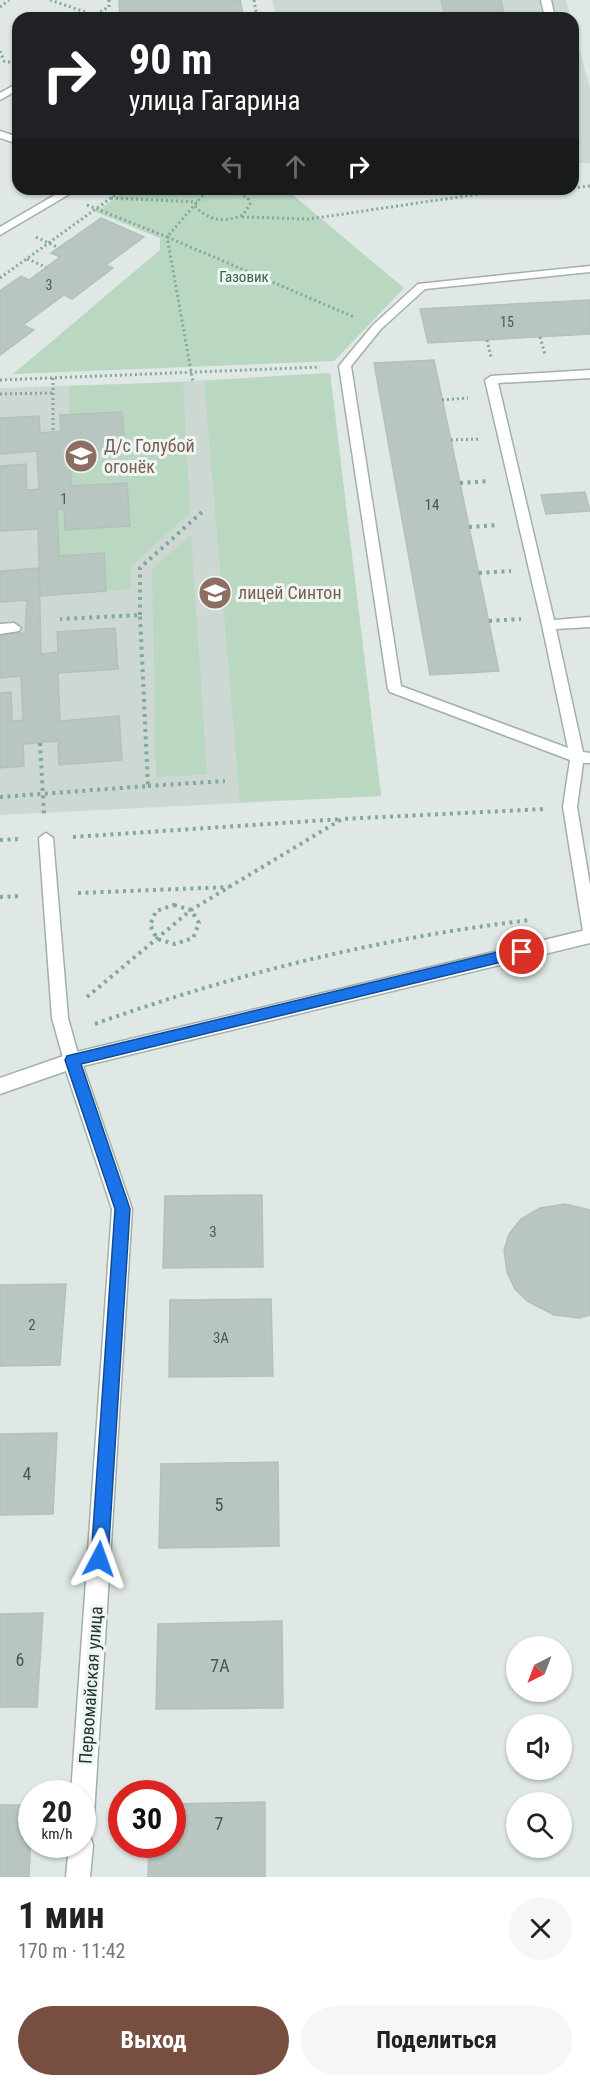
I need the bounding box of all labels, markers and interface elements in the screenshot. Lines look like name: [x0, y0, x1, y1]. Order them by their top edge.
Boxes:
text: 90 m: [129, 35, 212, 84]
icon: right: [30, 36, 108, 114]
text: улица Гагарина: [129, 85, 301, 117]
icon: left: [216, 150, 249, 183]
icon: ahead: [279, 150, 312, 183]
icon: right: [342, 150, 375, 183]
park label: Газовик: [219, 268, 269, 286]
house number: 3: [46, 277, 52, 293]
house number: 15: [500, 314, 514, 330]
place label: Д/с Голубой огонёк: [104, 435, 195, 477]
school or university icon: Д/с Голубой огонёк: [63, 438, 99, 474]
house number: 1: [60, 490, 68, 508]
house number: 14: [425, 496, 439, 514]
school or university icon: лицей Синтон: [197, 575, 233, 611]
place label: лицей Синтон: [238, 582, 342, 603]
pin: [496, 926, 547, 977]
icon: arrive: [505, 935, 538, 968]
house number: 3: [209, 1223, 217, 1241]
house number: 2: [28, 1316, 36, 1334]
house number: 3А: [213, 1329, 229, 1347]
house number: 4: [23, 1463, 32, 1484]
house number: 5: [215, 1494, 224, 1515]
position arrow: [67, 1527, 131, 1591]
street label: Первомайская улица: [75, 1605, 106, 1764]
north arrow: [506, 1636, 572, 1702]
map controls: [506, 1636, 572, 1858]
house number: 6: [16, 1649, 24, 1670]
house number: 7А: [210, 1655, 230, 1676]
button: sound: [506, 1714, 572, 1780]
speed limit sign: 30: [108, 1780, 186, 1858]
button: search: [506, 1792, 572, 1858]
text: 20: [42, 1794, 72, 1829]
house number: 7: [215, 1813, 224, 1834]
text: km/h: [42, 1825, 72, 1843]
text: 1 мин: [18, 1895, 104, 1937]
button: close: [509, 1897, 572, 1960]
text: 170 m · 11:42: [18, 1939, 125, 1963]
button: Выход: [18, 2006, 289, 2075]
button: Поделиться: [301, 2006, 572, 2075]

